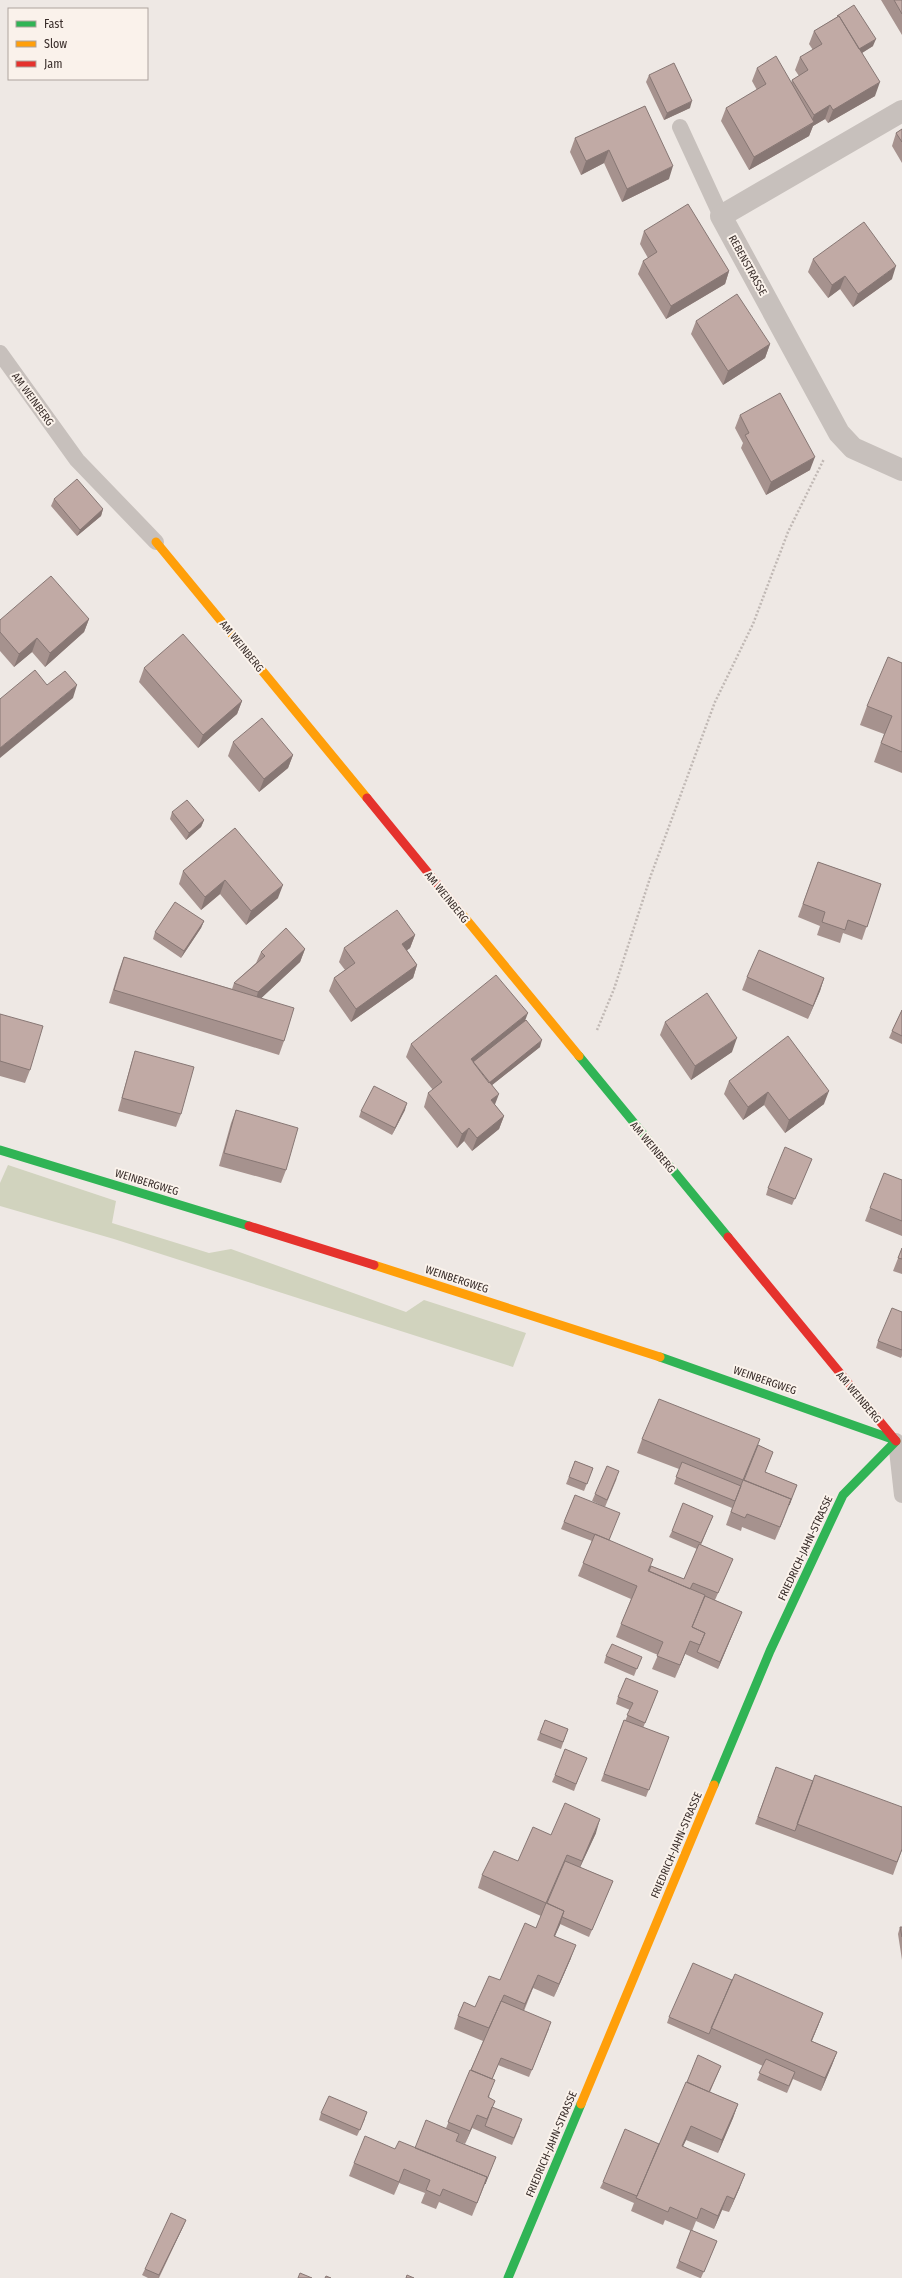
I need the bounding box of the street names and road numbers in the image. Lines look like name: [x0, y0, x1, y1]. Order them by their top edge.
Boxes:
street label: REBENSTRASSE: [726, 233, 770, 298]
street label: AM WEINBERG: [9, 370, 56, 428]
street label: AM WEINBERG: [217, 618, 266, 675]
street label: AM WEINBERG: [422, 869, 471, 926]
street label: AM WEINBERG: [628, 1119, 678, 1175]
street label: WEINBERGWEG: [113, 1167, 180, 1198]
street label: WEINBERGWEG: [423, 1263, 490, 1296]
street label: WEINBERGWEG: [732, 1364, 798, 1397]
street label: AM WEINBERG: [834, 1369, 884, 1425]
street label: FRIEDRICH-JAHN-STRASSE: [775, 1494, 835, 1603]
street label: FRIEDRICH-JAHN-STRASSE: [648, 1790, 705, 1900]
street label: FRIEDRICH-JAHN-STRASSE: [523, 2089, 580, 2199]

